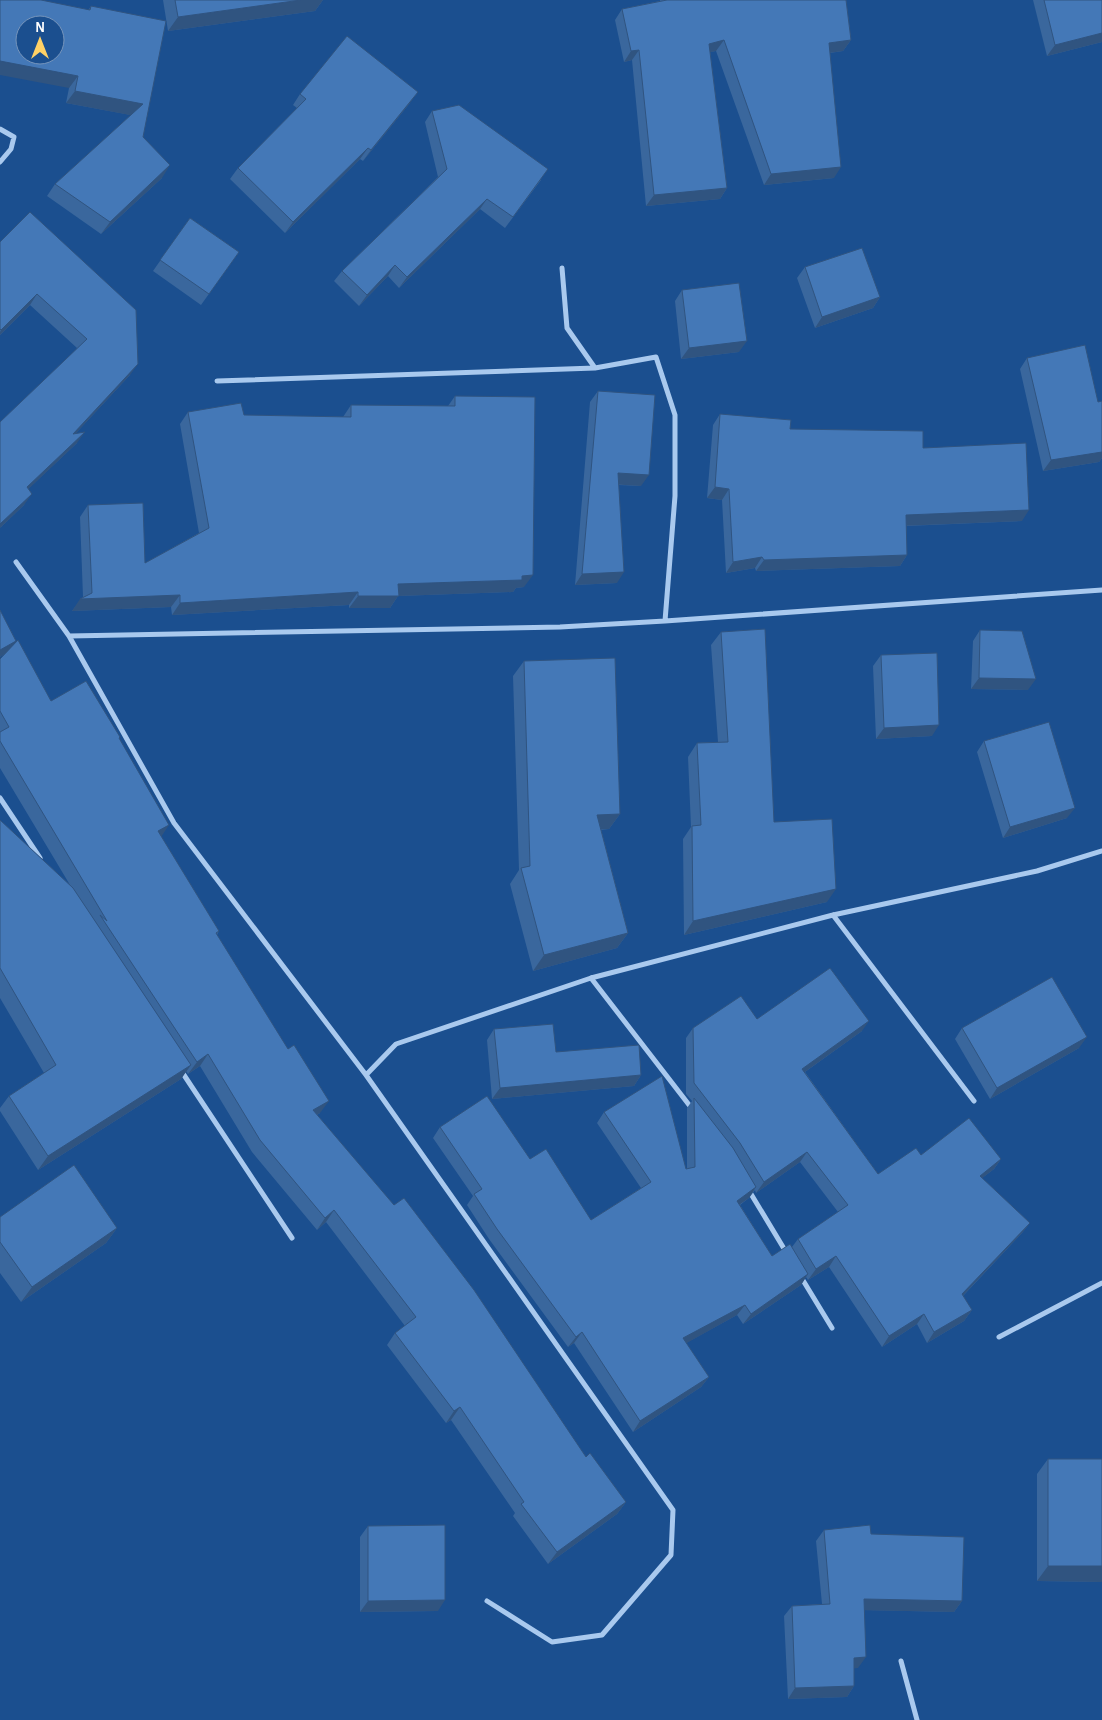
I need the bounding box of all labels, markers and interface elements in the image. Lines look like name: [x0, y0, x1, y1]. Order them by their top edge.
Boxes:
north arrow: [15, 15, 65, 65]
text: N: [35, 21, 45, 35]

